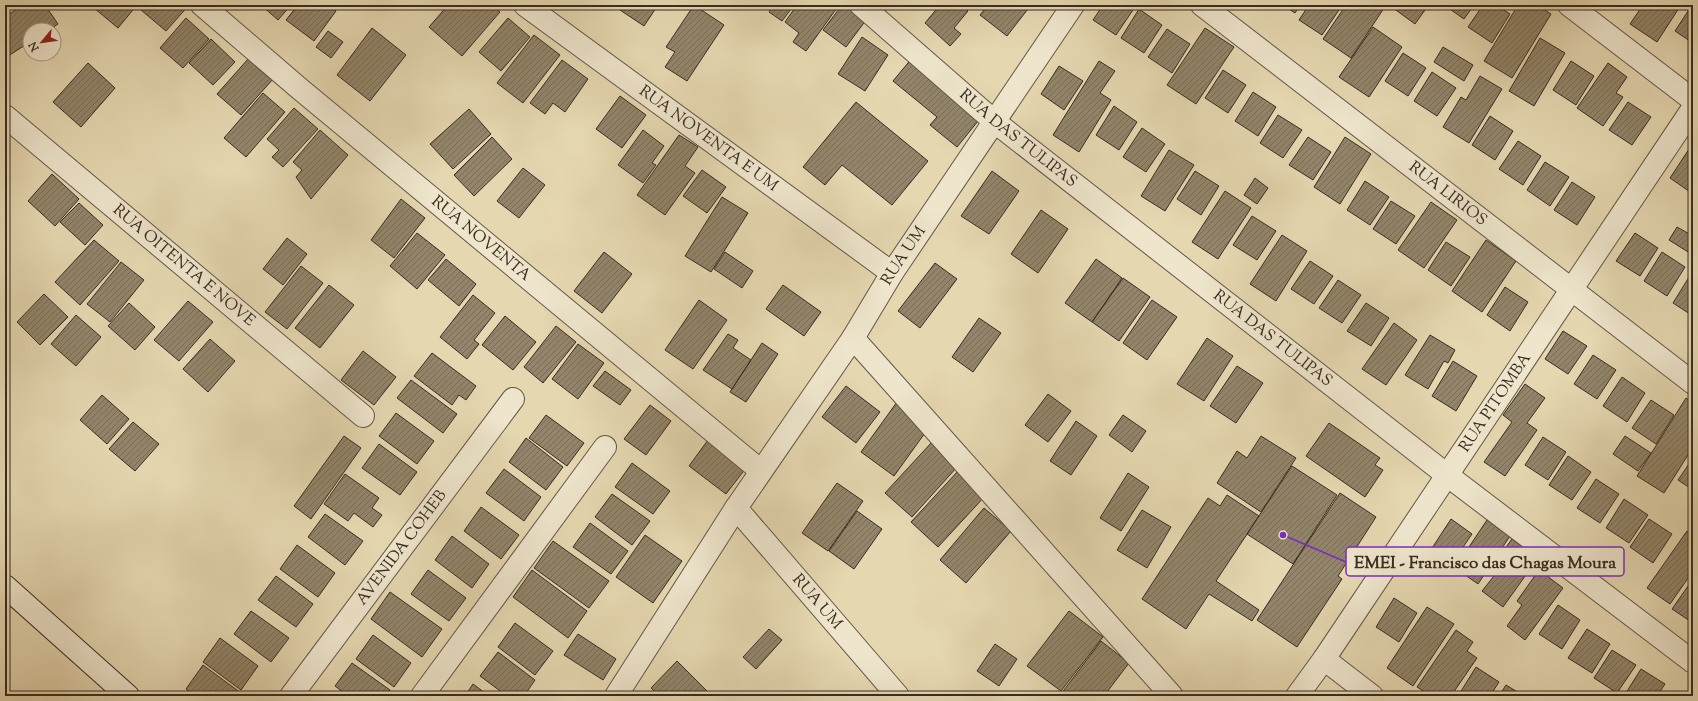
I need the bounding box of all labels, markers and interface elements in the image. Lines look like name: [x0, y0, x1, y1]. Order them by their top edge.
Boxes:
north arrow: [22, 22, 62, 62]
text: N: [25, 38, 44, 55]
street label: RUA NOVENTA E UM: [634, 80, 783, 198]
street label: RUA DAS TULIPAS: [954, 84, 1082, 193]
street label: RUA LIRIOS: [1403, 156, 1492, 232]
street label: RUA NOVENTA: [426, 191, 536, 287]
street label: RUA OITENTA E NOVE: [107, 199, 260, 332]
street label: RUA UM: [876, 221, 932, 290]
street label: RUA DAS TULIPAS: [1208, 285, 1337, 393]
street label: RUA PITOMBA: [1454, 349, 1537, 457]
street label: AVENIDA COHEB: [351, 485, 452, 610]
callout: EMEI - Francisco das Chagas Moura: [1346, 547, 1624, 576]
text: EMEI - Francisco das Chagas Moura: [1354, 552, 1616, 576]
street label: RUA UM: [786, 569, 848, 635]

